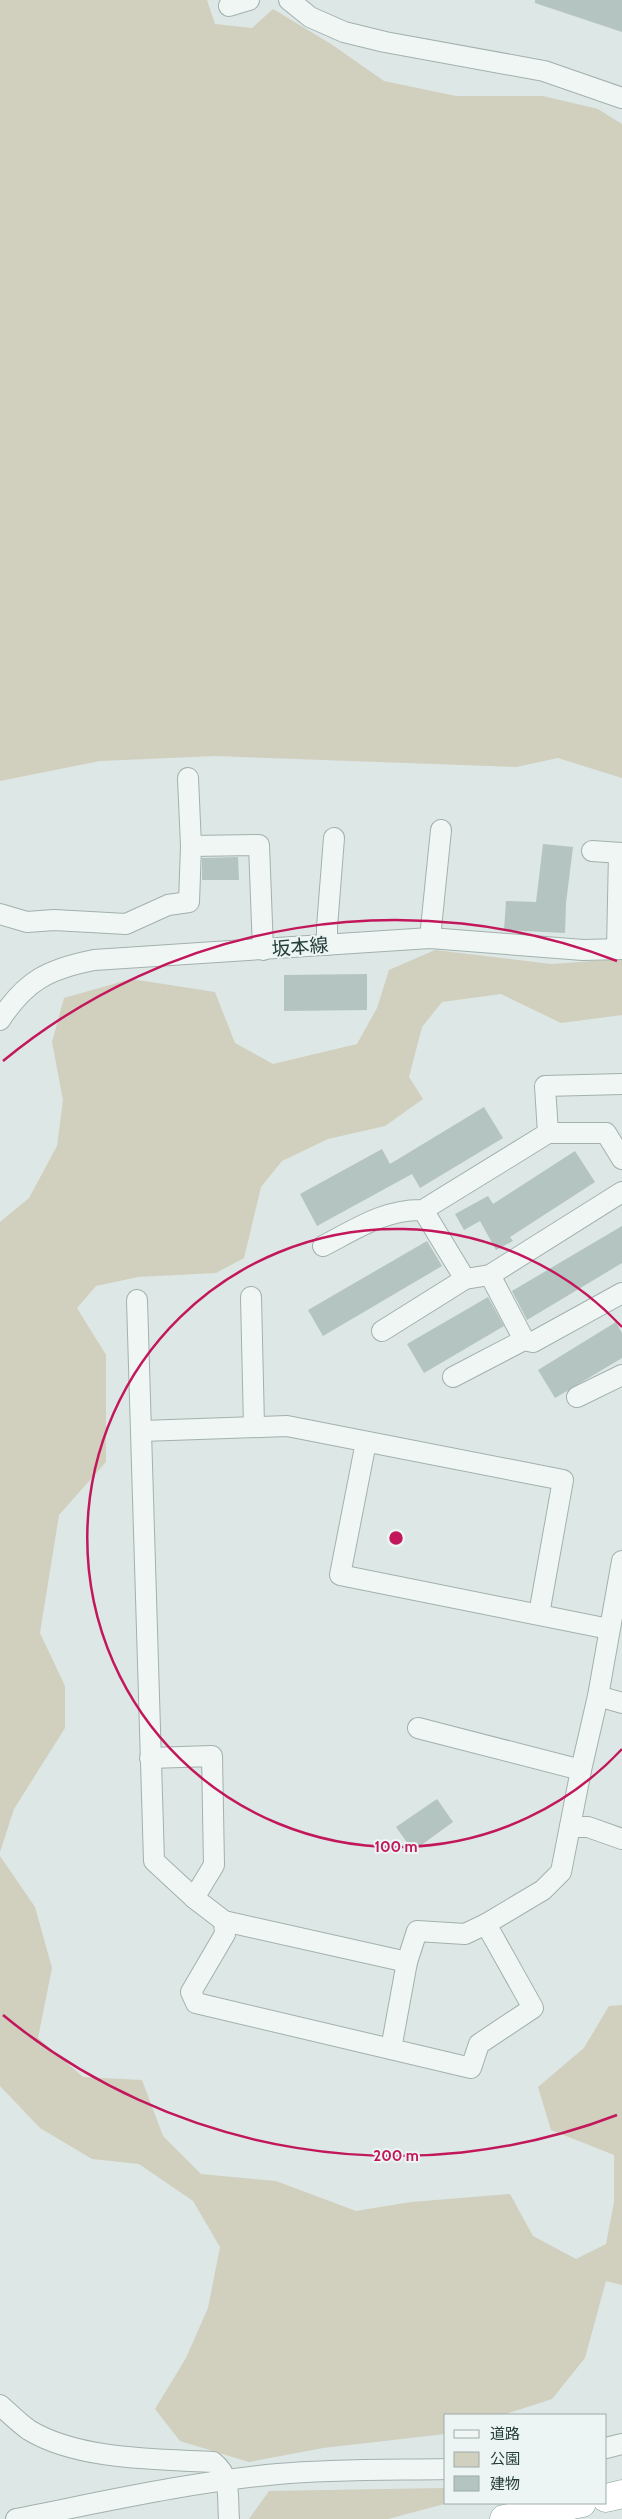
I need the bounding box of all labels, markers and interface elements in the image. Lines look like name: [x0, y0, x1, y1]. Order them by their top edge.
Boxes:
street label: 坂本線: [271, 933, 329, 961]
centre of rings: [387, 1529, 405, 1547]
text: 100 m: [374, 1838, 418, 1856]
text: 200 m: [373, 2147, 419, 2165]
legend: [444, 2414, 607, 2504]
text: 道路: [490, 2425, 520, 2443]
text: 公園: [490, 2450, 520, 2468]
text: 建物: [490, 2475, 520, 2493]

